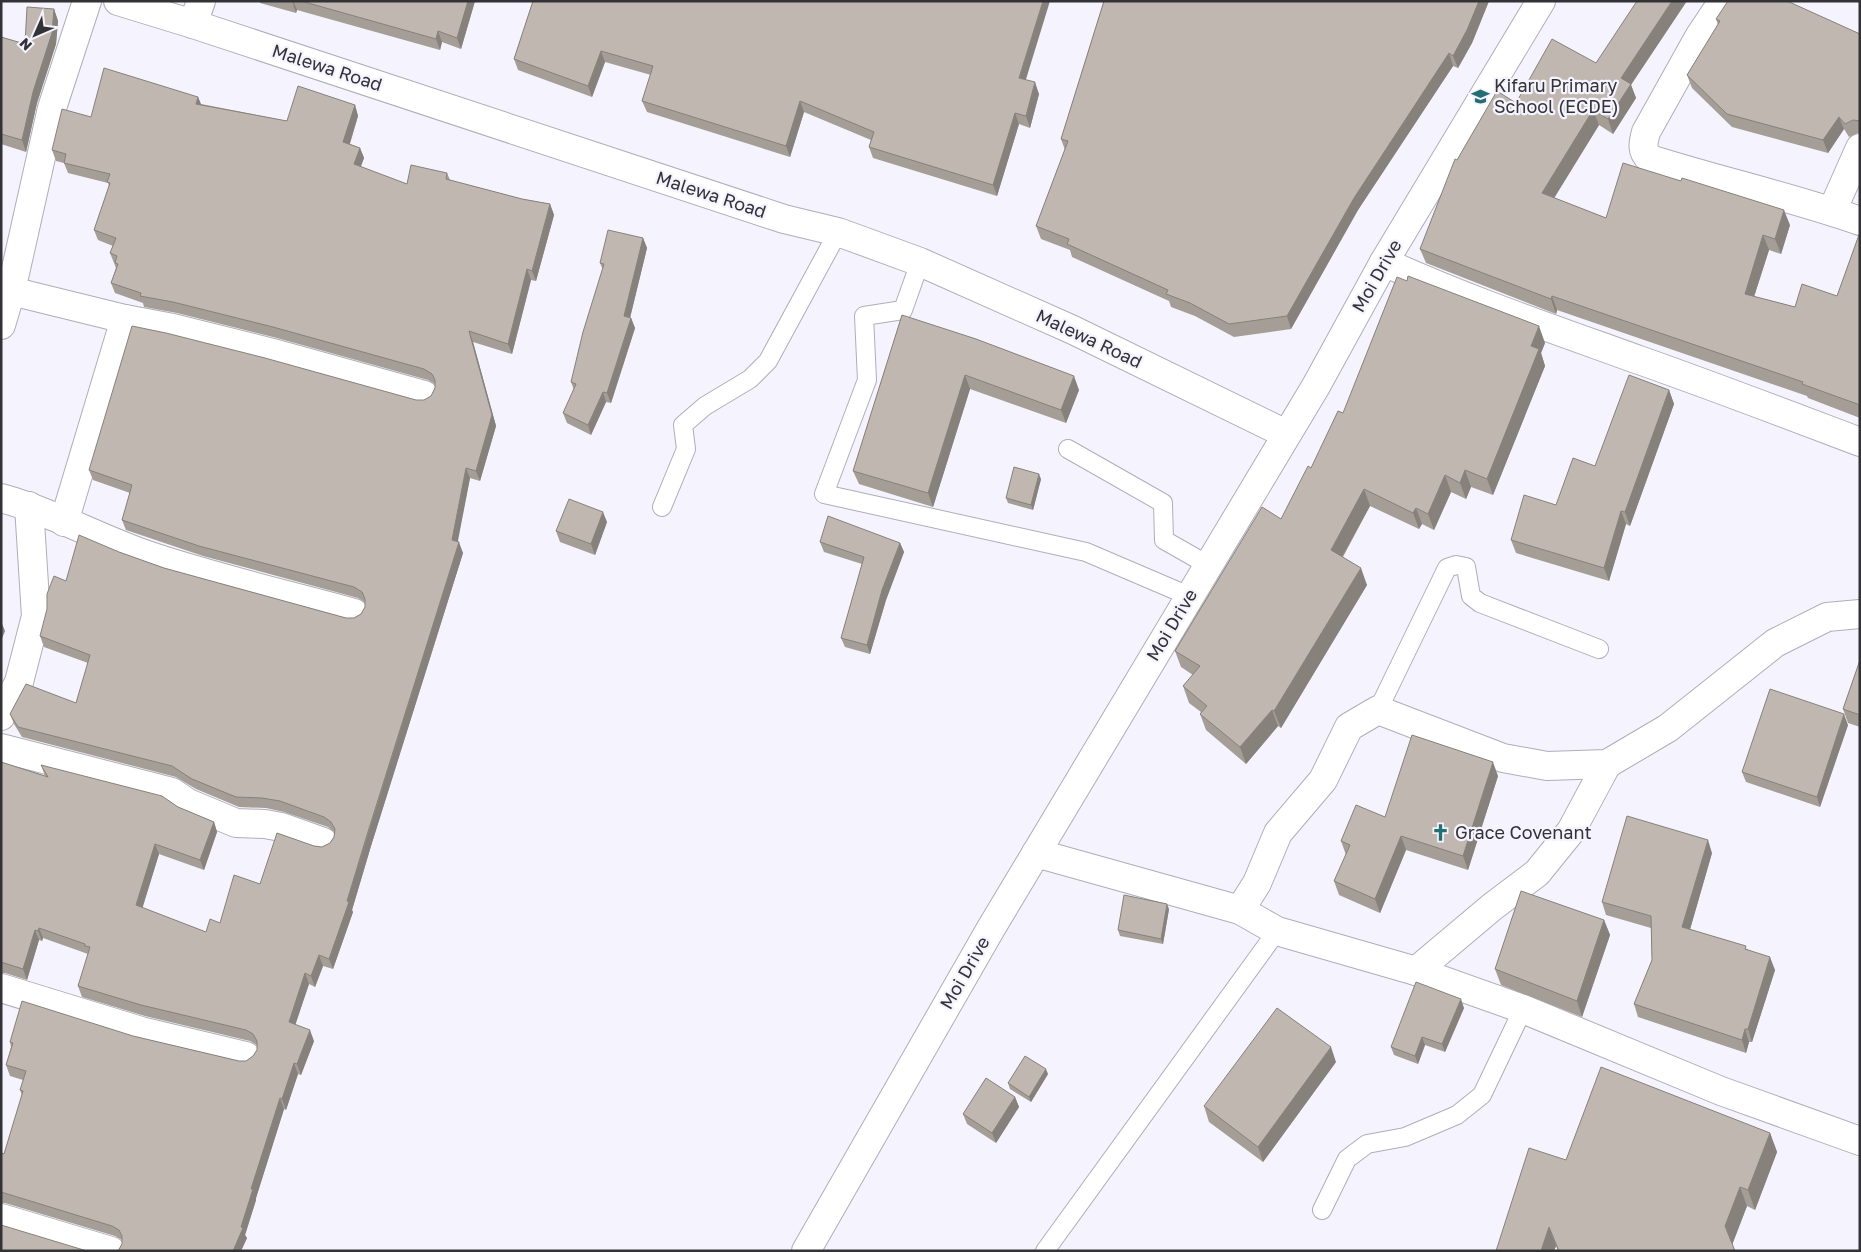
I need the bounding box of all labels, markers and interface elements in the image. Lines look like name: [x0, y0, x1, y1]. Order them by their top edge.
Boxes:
north arrow: [10, 10, 60, 60]
text: N: [16, 35, 35, 54]
street label: Malewa Road: [269, 39, 385, 95]
place label: Kifaru Primary School (ECDE): [1494, 74, 1619, 117]
school or university icon: Kifaru Primary School (ECDE): [1470, 86, 1490, 106]
street label: Malewa Road: [653, 166, 769, 222]
street label: Moi Drive: [1347, 235, 1406, 316]
street label: Malewa Road: [1033, 304, 1146, 372]
street label: Moi Drive: [1141, 584, 1201, 665]
place label: Grace Covenant: [1455, 821, 1592, 843]
church icon: Grace Covenant: [1431, 823, 1451, 843]
street label: Moi Drive: [935, 932, 994, 1013]

